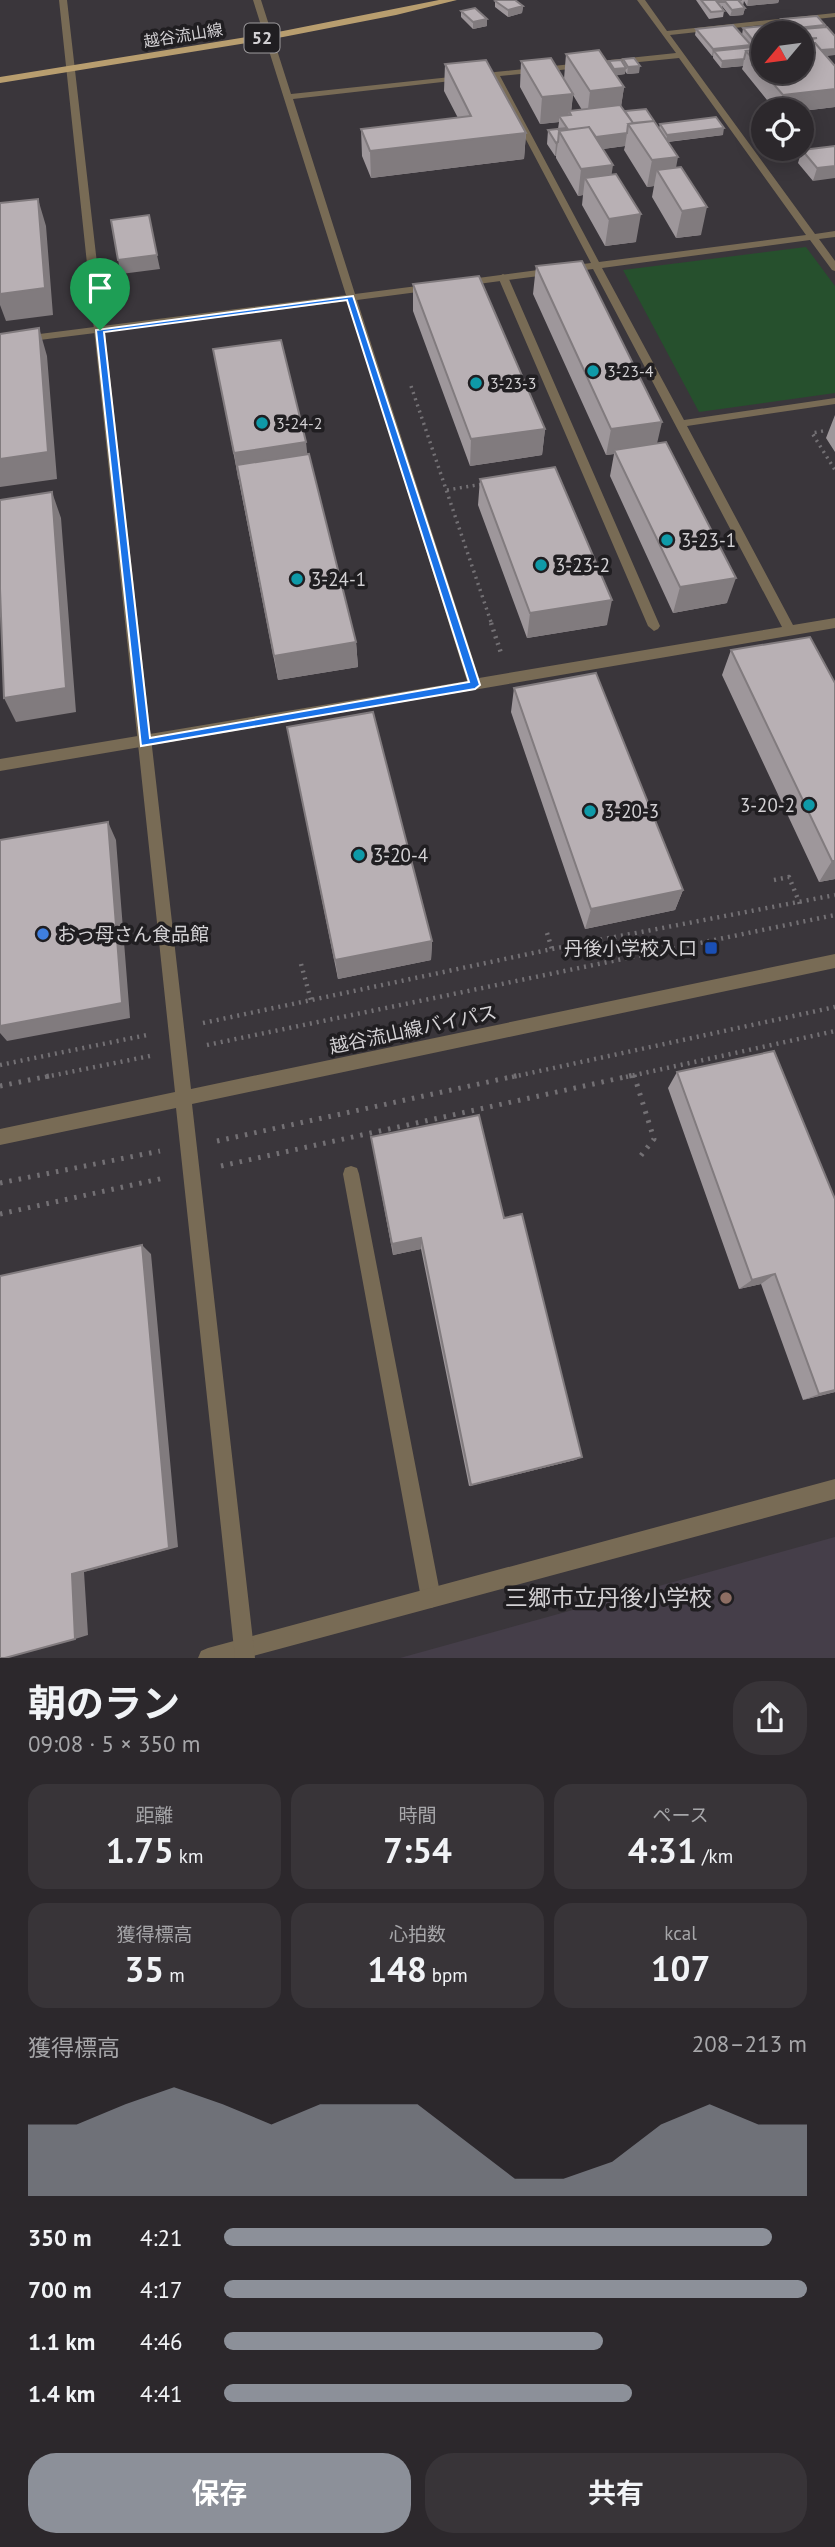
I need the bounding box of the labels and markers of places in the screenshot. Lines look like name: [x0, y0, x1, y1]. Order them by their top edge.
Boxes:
pin: [70, 258, 130, 330]
place label: 3-23-4: [607, 361, 654, 381]
marker: 3-23-4: [585, 363, 601, 379]
place label: 3-23-3: [490, 373, 536, 393]
marker: 3-23-3: [468, 375, 484, 391]
place label: 3-24-2: [276, 413, 322, 433]
marker: 3-24-2: [254, 415, 270, 431]
place label: 3-23-1: [681, 528, 736, 552]
marker: 3-23-1: [659, 532, 675, 548]
place label: 3-23-2: [555, 553, 610, 577]
marker: 3-23-2: [533, 557, 549, 573]
place label: 3-24-1: [311, 567, 366, 591]
marker: 3-24-1: [289, 571, 305, 587]
place label: 3-20-2: [740, 793, 795, 817]
marker: 3-20-2: [801, 797, 817, 813]
place label: 3-20-3: [604, 799, 659, 823]
marker: 3-20-3: [582, 803, 598, 819]
place label: 3-20-4: [373, 843, 428, 867]
marker: 3-20-4: [351, 847, 367, 863]
place label: おっ母さん食品館: [57, 922, 209, 946]
marker: おっ母さん食品館: [35, 926, 51, 942]
place label: 丹後小学校入口: [564, 936, 697, 960]
marker: 丹後小学校入口: [703, 940, 719, 956]
place label: 三郷市立丹後小学校: [505, 1583, 712, 1612]
marker: 三郷市立丹後小学校: [718, 1590, 734, 1606]

